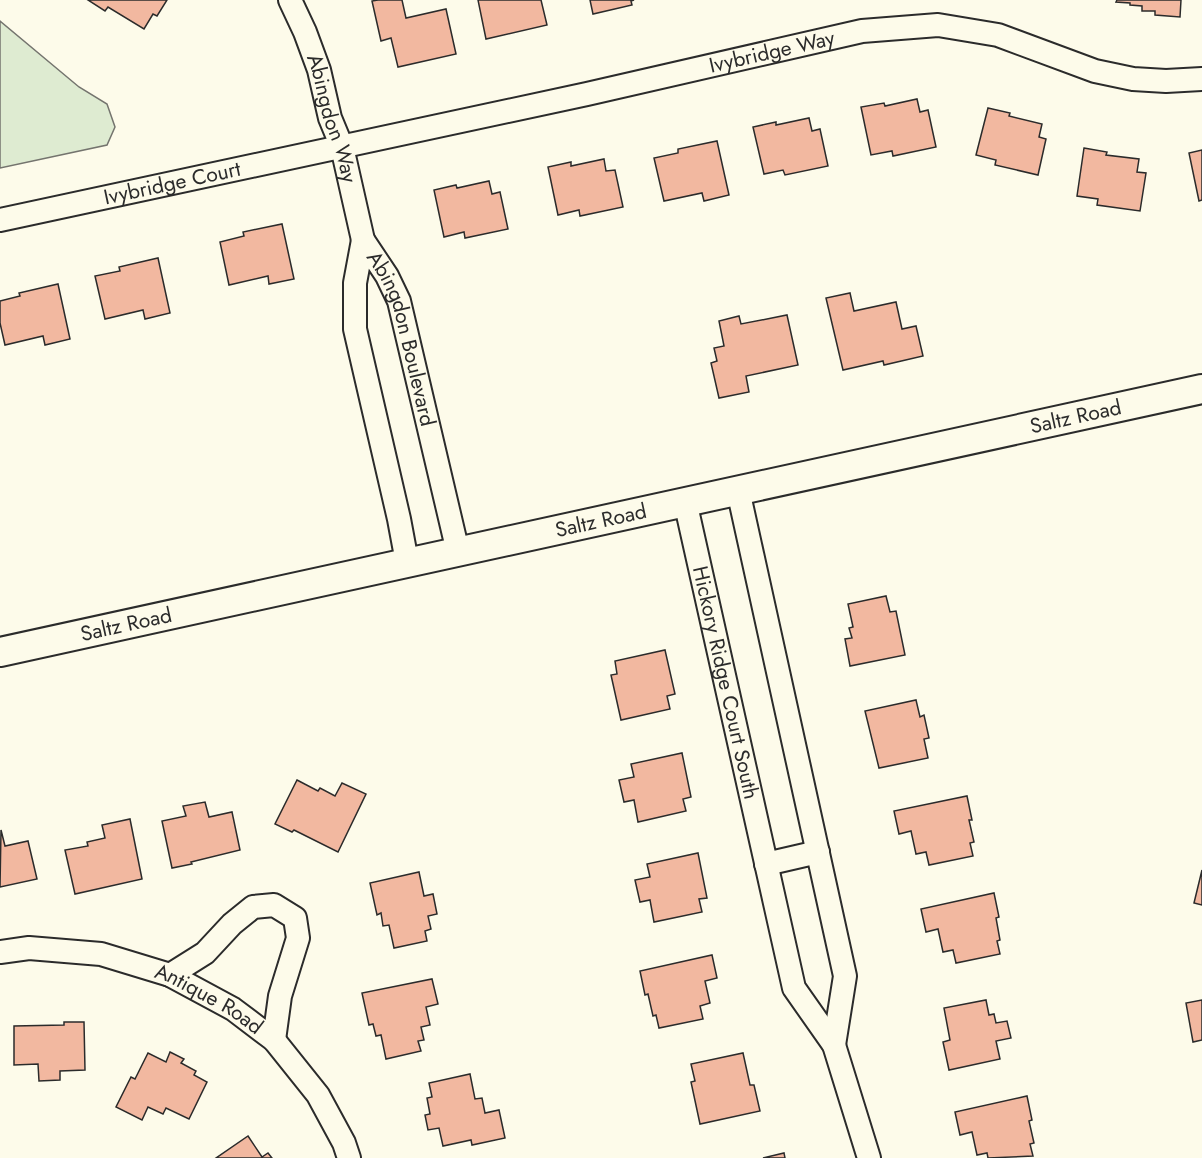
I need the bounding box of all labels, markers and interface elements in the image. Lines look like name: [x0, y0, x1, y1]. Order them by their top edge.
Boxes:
street label: Ivybridge Way: [706, 23, 838, 81]
street label: Abingdon Way: [299, 49, 365, 186]
street label: Ivybridge Court: [101, 154, 243, 212]
street label: Abingdon Boulevard: [359, 245, 443, 429]
street label: Saltz Road: [1027, 392, 1124, 441]
street label: Saltz Road: [552, 496, 649, 545]
street label: Hickory Ridge Court South: [685, 563, 766, 802]
street label: Saltz Road: [77, 600, 175, 649]
street label: Antique Road: [151, 956, 269, 1042]

